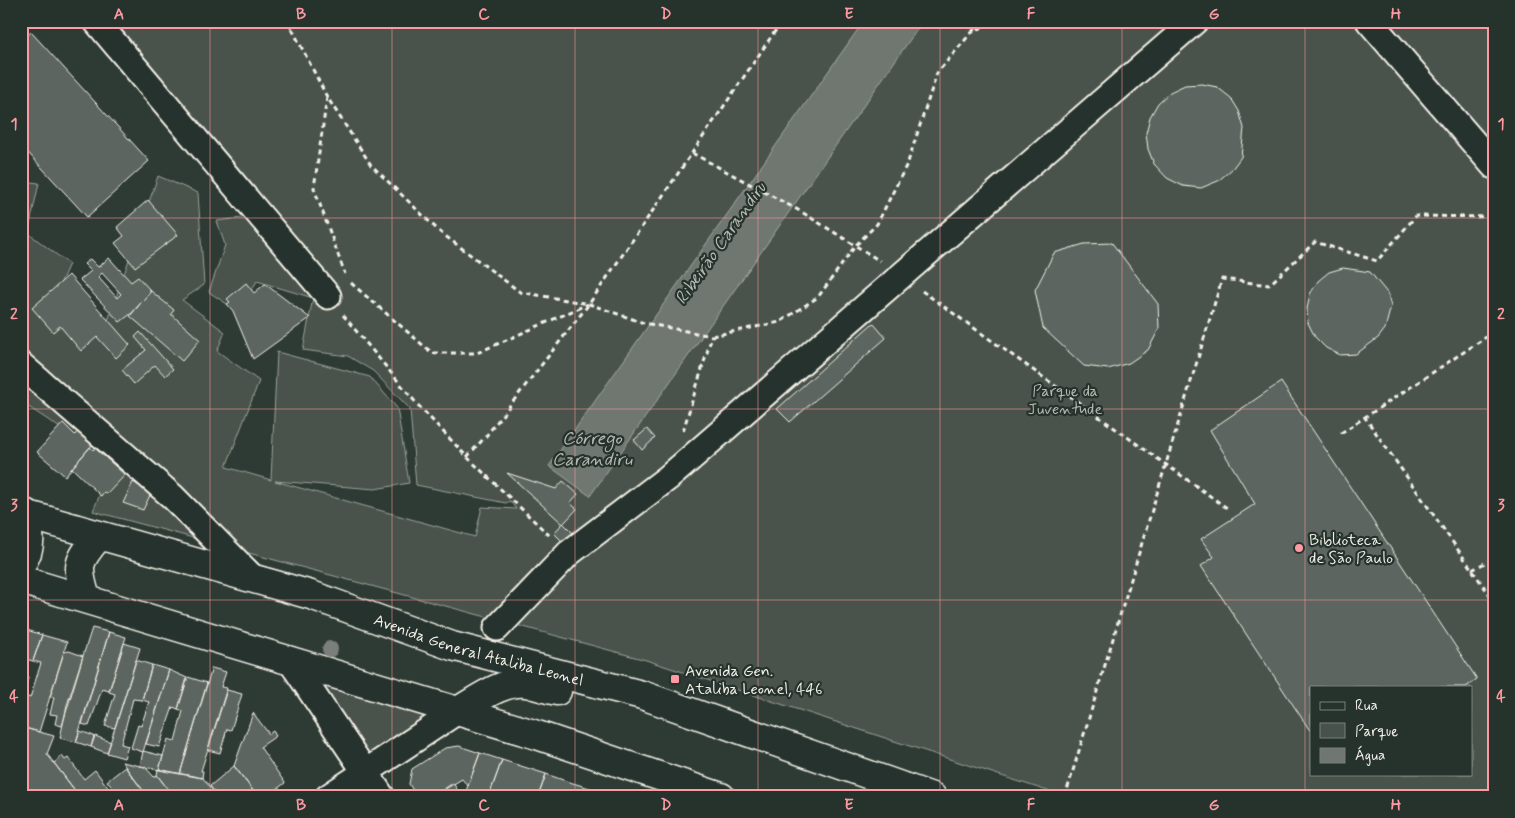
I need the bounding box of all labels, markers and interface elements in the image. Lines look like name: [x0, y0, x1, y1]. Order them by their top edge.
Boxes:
text: A: [114, 4, 124, 25]
text: B: [296, 4, 306, 25]
text: C: [478, 4, 490, 25]
text: D: [660, 4, 672, 25]
text: E: [844, 4, 854, 25]
text: F: [1027, 4, 1036, 25]
text: G: [1209, 4, 1220, 25]
text: H: [1391, 4, 1402, 25]
text: 1: [10, 114, 18, 135]
text: 1: [1497, 114, 1505, 135]
water label: Ribeirão Carandiru: [670, 177, 772, 310]
text: 2: [10, 304, 18, 325]
text: 2: [1497, 304, 1505, 325]
park label: Parque da Juventude: [1028, 381, 1102, 420]
water label: Córrego Carandiru: [552, 427, 633, 472]
text: 3: [10, 495, 18, 516]
text: 3: [1497, 495, 1505, 516]
place label: Biblioteca de São Paulo: [1309, 530, 1393, 569]
marker: Biblioteca de São Paulo: [1293, 542, 1305, 554]
street label: Avenida General Ataliba Leonel: [371, 610, 586, 691]
place label: Avenida Gen. Ataliba Leonel, 446: [685, 661, 823, 700]
marker: Avenida Gen. Ataliba Leonel, 446: [669, 673, 681, 685]
text: 4: [9, 686, 19, 707]
legend: [1310, 686, 1472, 776]
text: 4: [1496, 686, 1506, 707]
text: Rua: [1355, 696, 1378, 716]
text: Parque: [1355, 722, 1398, 742]
text: Água: [1355, 745, 1385, 766]
text: A: [114, 795, 124, 816]
text: B: [296, 795, 306, 816]
text: C: [478, 795, 490, 816]
text: D: [660, 795, 672, 816]
text: E: [844, 795, 854, 816]
text: F: [1027, 795, 1036, 816]
text: G: [1209, 795, 1220, 816]
text: H: [1391, 795, 1402, 816]

